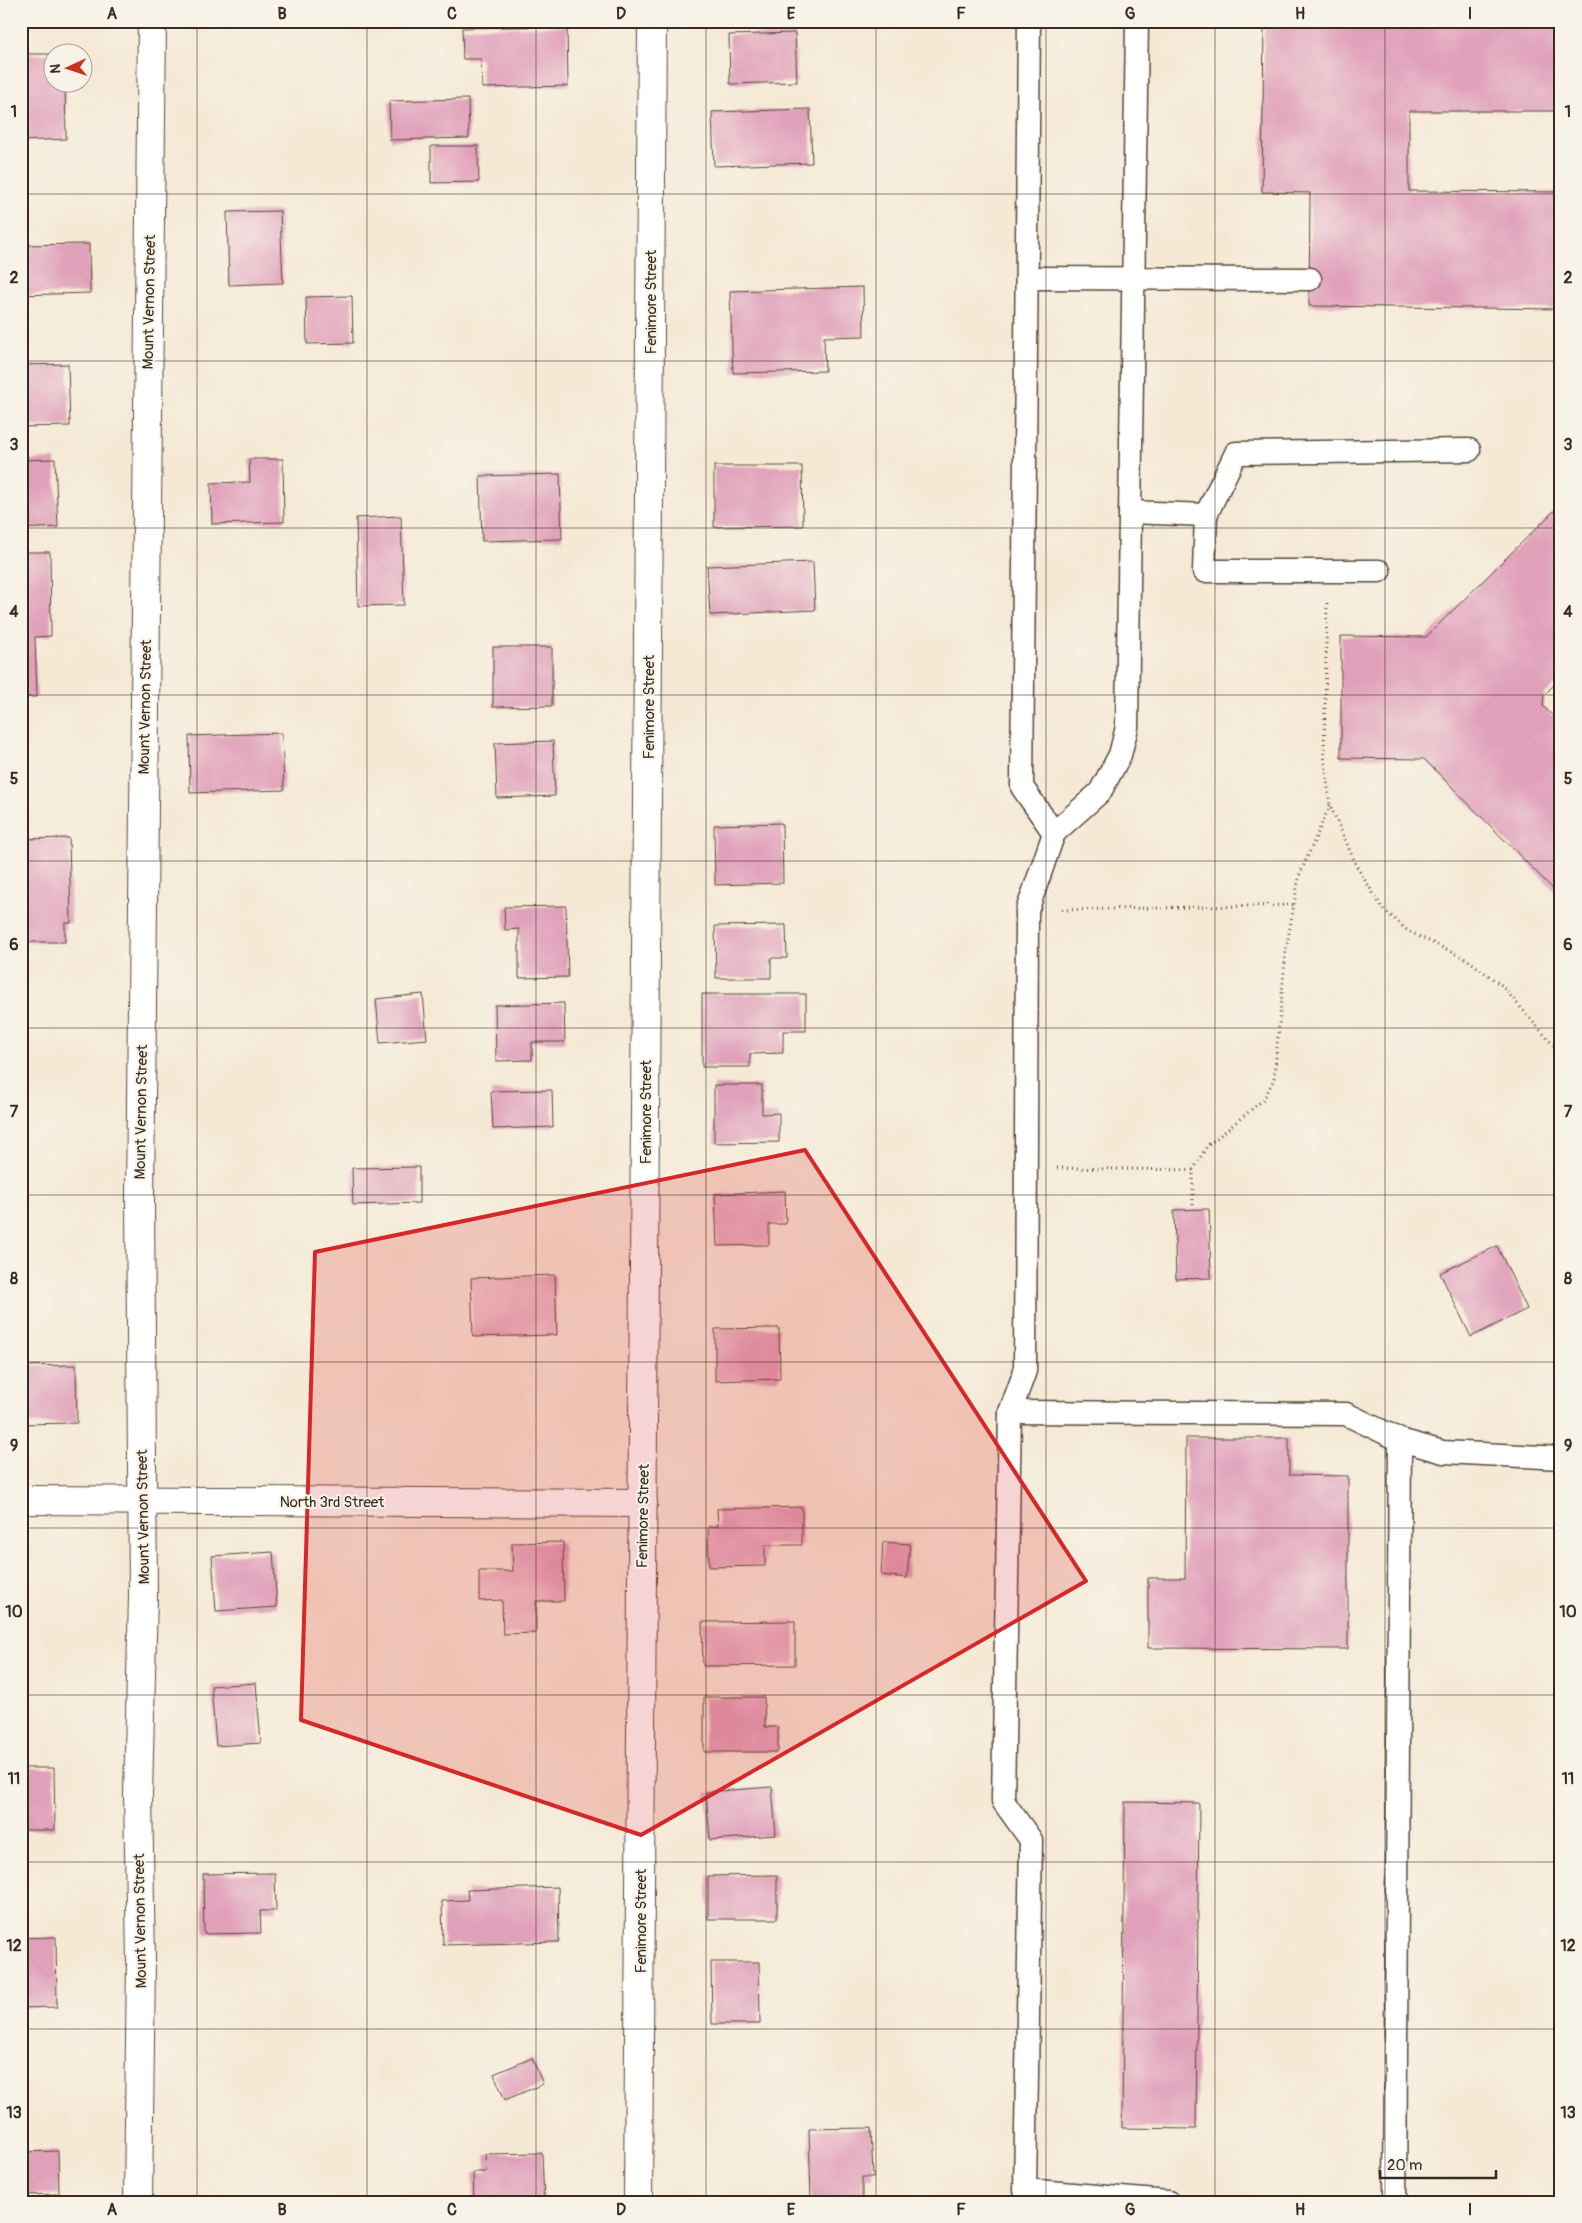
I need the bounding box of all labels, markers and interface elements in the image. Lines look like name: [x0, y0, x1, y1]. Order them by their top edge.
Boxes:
text: A: [107, 4, 118, 24]
text: B: [277, 4, 287, 24]
text: C: [447, 4, 457, 24]
text: D: [616, 4, 626, 24]
text: E: [787, 4, 796, 24]
text: F: [956, 4, 966, 24]
text: G: [1125, 4, 1136, 24]
text: H: [1295, 4, 1305, 24]
text: I: [1468, 4, 1472, 24]
north arrow: [42, 42, 92, 92]
text: N: [47, 63, 64, 74]
text: 1: [11, 102, 17, 122]
text: 1: [1565, 102, 1571, 122]
street label: Mount Vernon Street: [139, 233, 160, 370]
street label: Fenimore Street: [642, 249, 661, 354]
text: 2: [10, 268, 19, 288]
text: 2: [1564, 268, 1573, 288]
text: 3: [10, 435, 19, 455]
text: 3: [1564, 435, 1573, 455]
text: 4: [9, 602, 19, 622]
text: 4: [1563, 602, 1573, 622]
street label: Mount Vernon Street: [135, 638, 156, 775]
street label: Fenimore Street: [640, 654, 659, 759]
text: 5: [10, 769, 19, 789]
text: 5: [1564, 769, 1573, 789]
text: 6: [9, 935, 19, 955]
text: 6: [1563, 935, 1573, 955]
street label: Mount Vernon Street: [131, 1043, 152, 1180]
street label: Fenimore Street: [637, 1059, 656, 1164]
text: 7: [10, 1102, 19, 1122]
text: 7: [1564, 1102, 1573, 1122]
text: 8: [10, 1269, 18, 1289]
text: 8: [1564, 1269, 1572, 1289]
text: 9: [10, 1436, 18, 1456]
text: 9: [1564, 1436, 1572, 1456]
street label: Mount Vernon Street: [133, 1448, 154, 1585]
street label: Fenimore Street: [633, 1463, 654, 1568]
street label: North 3rd Street: [280, 1493, 385, 1512]
text: 10: [5, 1602, 23, 1622]
text: 10: [1559, 1602, 1577, 1622]
text: 11: [8, 1769, 20, 1789]
text: 11: [1562, 1769, 1574, 1789]
street label: Mount Vernon Street: [130, 1852, 151, 1989]
street label: Fenimore Street: [632, 1868, 651, 1973]
text: 12: [6, 1936, 22, 1956]
text: 12: [1560, 1936, 1576, 1956]
text: 13: [6, 2103, 22, 2123]
text: 13: [1560, 2103, 1576, 2123]
scale bar: [1380, 2148, 1496, 2180]
text: 20 m: [1387, 2156, 1422, 2175]
text: A: [107, 2200, 118, 2220]
text: B: [277, 2200, 287, 2220]
text: C: [447, 2200, 457, 2220]
text: D: [616, 2200, 626, 2220]
text: E: [787, 2200, 796, 2220]
text: F: [956, 2200, 966, 2220]
text: G: [1125, 2200, 1136, 2220]
text: H: [1295, 2200, 1305, 2220]
text: I: [1468, 2200, 1472, 2220]

